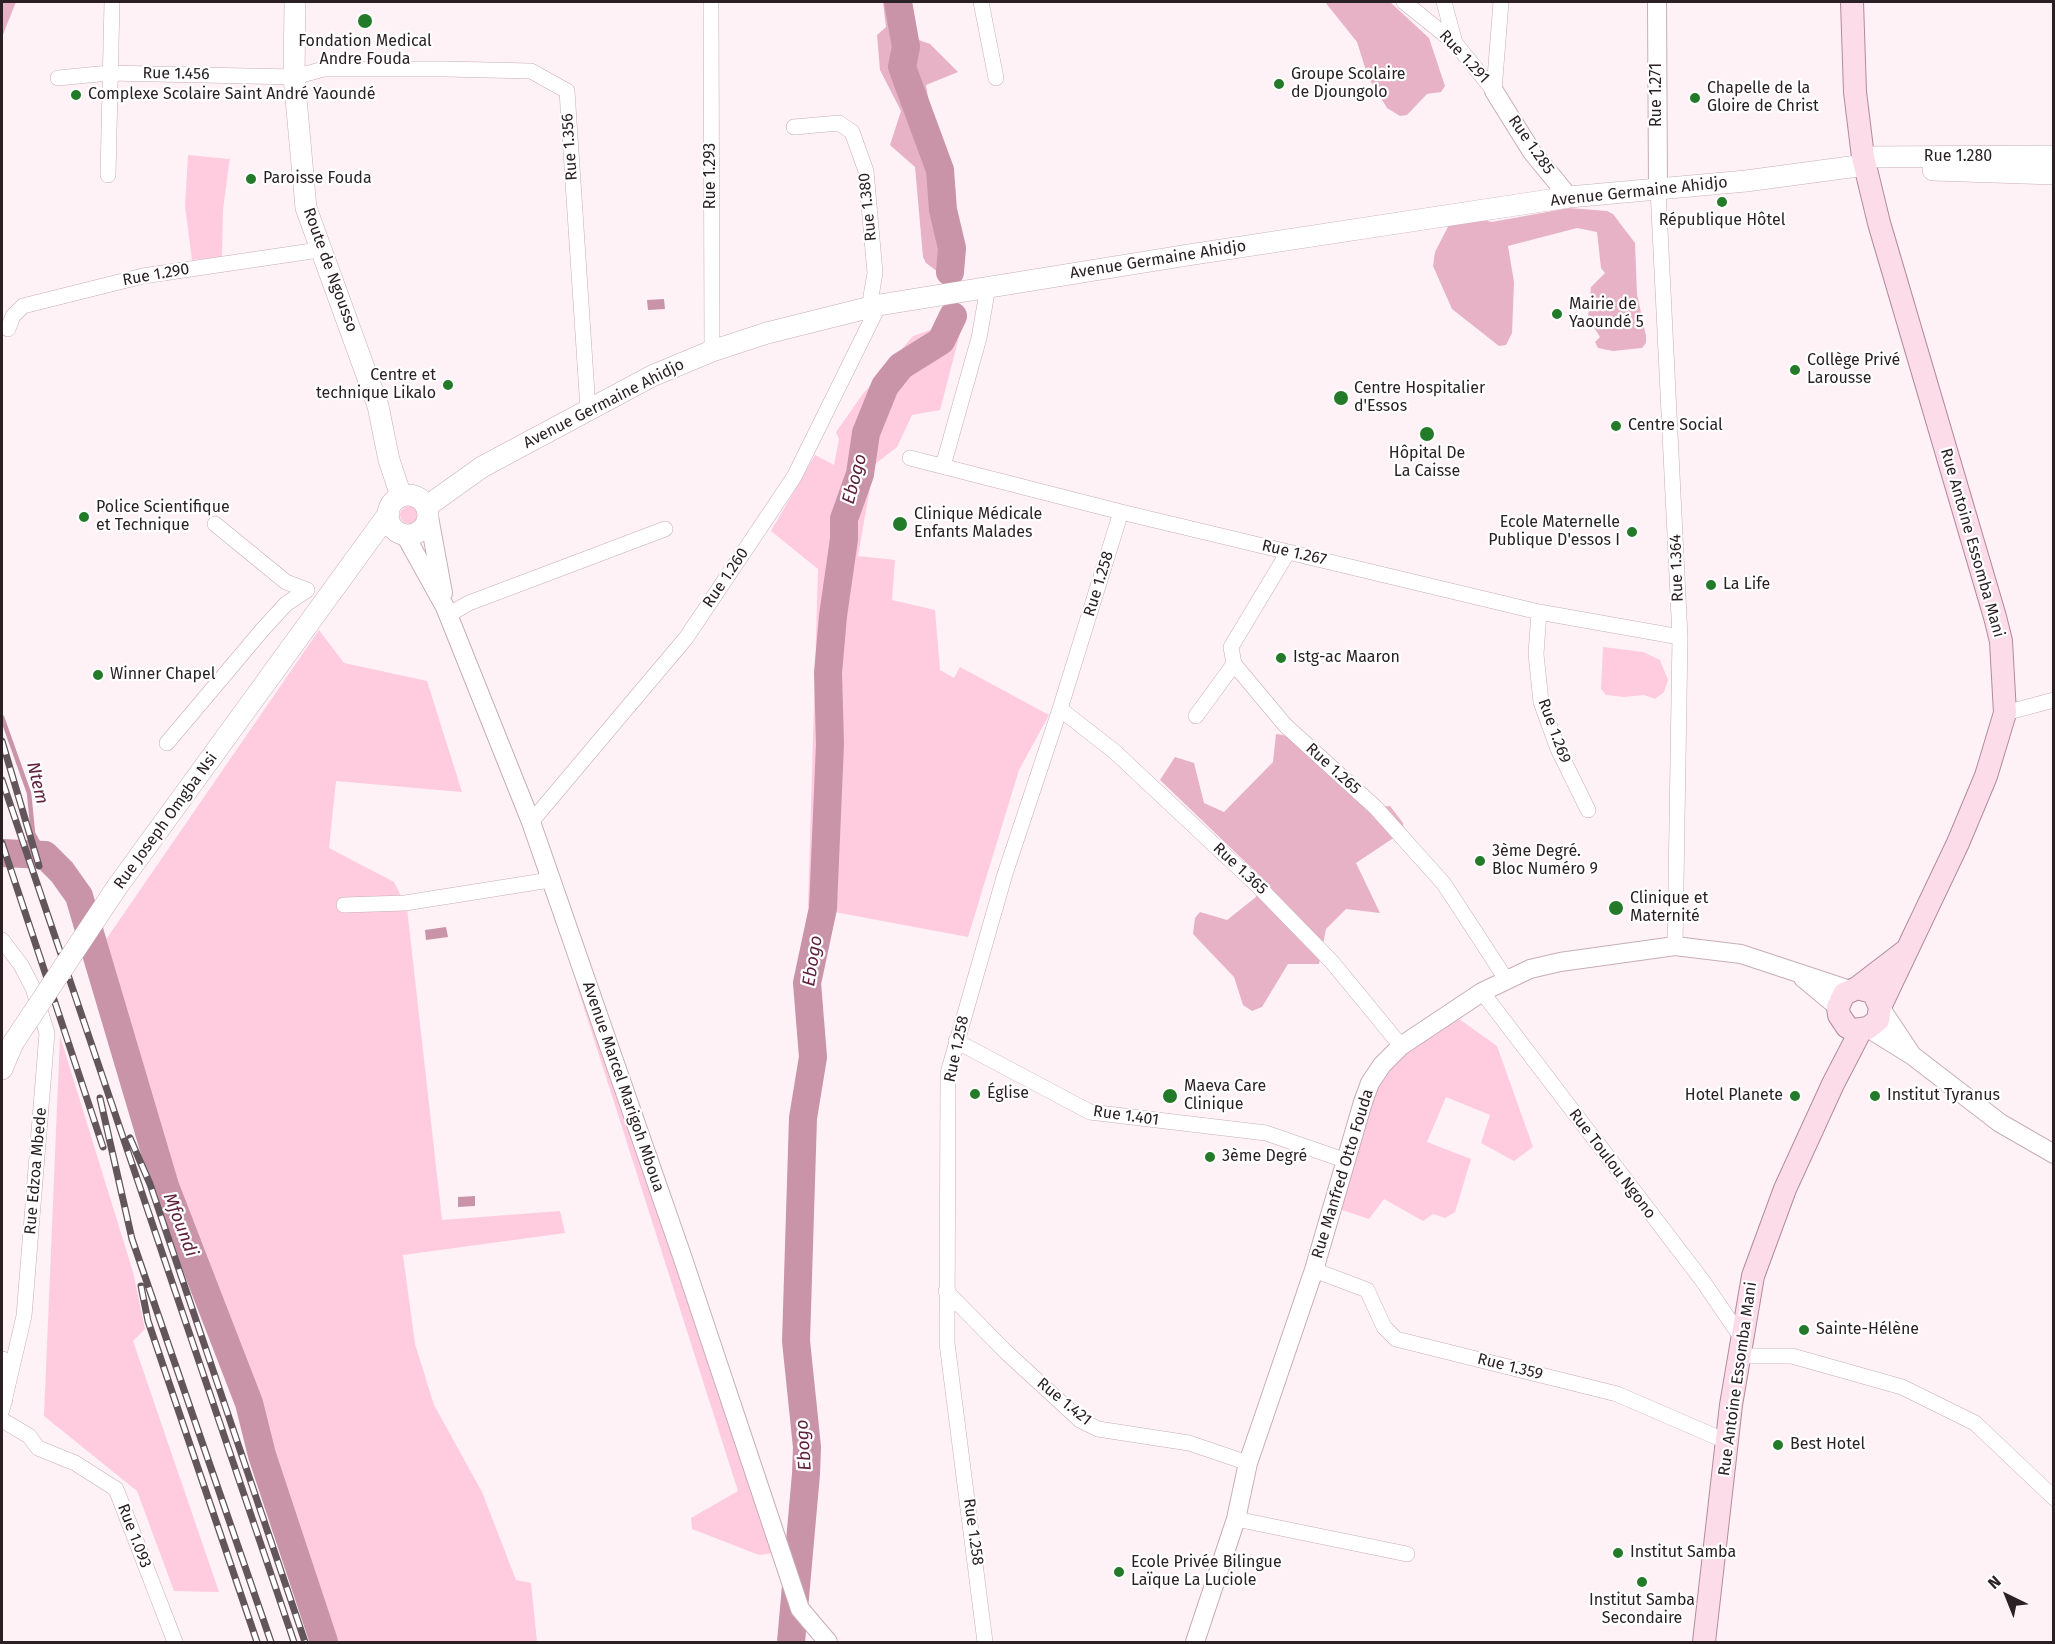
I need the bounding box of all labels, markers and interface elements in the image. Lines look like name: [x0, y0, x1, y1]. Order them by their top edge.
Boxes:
marker: Fondation Medical Andre Fouda: [356, 12, 374, 30]
street label: Rue 1.291: [1435, 27, 1493, 87]
place label: Fondation Medical Andre Fouda: [298, 32, 432, 70]
street label: Rue 1.271: [1647, 63, 1667, 127]
street label: Rue 1.456: [142, 64, 210, 84]
place label: Groupe Scolaire de Djoungolo: [1291, 65, 1406, 103]
marker: Groupe Scolaire de Djoungolo: [1272, 77, 1286, 91]
place label: Chapelle de la Gloire de Christ: [1707, 79, 1819, 117]
place label: Complexe Scolaire Saint André Yaoundé: [88, 85, 375, 105]
marker: Complexe Scolaire Saint André Yaoundé: [69, 88, 83, 102]
marker: Chapelle de la Gloire de Christ: [1688, 91, 1702, 105]
street label: Rue 1.285: [1504, 112, 1558, 178]
street label: Rue 1.356: [558, 113, 582, 181]
street label: Rue 1.293: [701, 143, 721, 209]
street label: Rue 1.280: [1924, 147, 1992, 167]
place label: Paroisse Fouda: [263, 169, 372, 189]
marker: Paroisse Fouda: [244, 172, 258, 186]
street label: Rue 1.380: [855, 172, 881, 242]
street label: Avenue Germaine Ahidjo: [1549, 173, 1729, 211]
marker: République Hôtel: [1715, 195, 1729, 209]
street label: Route de Ngousso: [299, 205, 361, 335]
place label: République Hôtel: [1659, 211, 1785, 231]
street label: Avenue Germaine Ahidjo: [1069, 237, 1247, 283]
street label: Rue 1.290: [121, 260, 191, 290]
place label: Mairie de Yaoundé 5: [1569, 295, 1644, 333]
marker: Mairie de Yaoundé 5: [1550, 307, 1564, 321]
place label: Collège Privé Larousse: [1807, 351, 1900, 389]
street label: Avenue Germaine Ahidjo: [520, 355, 688, 453]
marker: Collège Privé Larousse: [1788, 363, 1802, 377]
place label: Centre et technique Likalo: [316, 366, 436, 404]
marker: Centre et technique Likalo: [441, 378, 455, 392]
place label: Centre Hospitalier d'Essos: [1354, 379, 1485, 417]
marker: Centre Hospitalier d'Essos: [1332, 389, 1350, 407]
place label: Centre Social: [1628, 416, 1723, 436]
marker: Centre Social: [1609, 419, 1623, 433]
marker: Hôpital De La Caisse: [1418, 425, 1436, 443]
place label: Hôpital De La Caisse: [1389, 444, 1465, 482]
street label: Rue Antoine Essomba Mani: [1936, 446, 2008, 640]
water label: Ebogo: [838, 451, 872, 507]
place label: Police Scientifique et Technique: [96, 498, 230, 536]
place label: Clinique Médicale Enfants Malades: [914, 505, 1042, 543]
marker: Police Scientifique et Technique: [77, 510, 91, 524]
place label: Ecole Maternelle Publique D'essos I: [1488, 513, 1620, 551]
marker: Clinique Médicale Enfants Malades: [891, 515, 909, 533]
marker: Ecole Maternelle Publique D'essos I: [1625, 525, 1639, 539]
street label: Rue 1.364: [1666, 534, 1688, 602]
street label: Rue 1.267: [1260, 536, 1328, 570]
street label: Rue 1.260: [699, 544, 753, 612]
street label: Rue 1.258: [1080, 549, 1118, 619]
place label: La Life: [1723, 575, 1770, 595]
marker: La Life: [1704, 578, 1718, 592]
place label: Istg-ac Maaron: [1293, 648, 1400, 668]
marker: Istg-ac Maaron: [1274, 651, 1288, 665]
place label: Winner Chapel: [110, 665, 215, 685]
marker: Winner Chapel: [91, 668, 105, 682]
street label: Rue 1.269: [1533, 696, 1575, 766]
street label: Rue 1.265: [1302, 739, 1364, 799]
street label: Rue Joseph Omgba Nsi: [110, 749, 222, 893]
water label: Ntem: [21, 760, 53, 806]
street label: Rue 1.365: [1209, 839, 1271, 899]
place label: 3ème Degré. Bloc Numéro 9: [1492, 842, 1598, 880]
marker: 3ème Degré. Bloc Numéro 9: [1473, 854, 1487, 868]
place label: Clinique et Maternité: [1630, 889, 1708, 927]
marker: Clinique et Maternité: [1607, 899, 1625, 917]
water label: Ebogo: [798, 934, 828, 988]
street label: Avenue Marcel Marigoh Mboua: [578, 979, 668, 1195]
street label: Rue 1.258: [941, 1014, 973, 1084]
place label: Maeva Care Clinique: [1184, 1077, 1266, 1115]
place label: Église: [987, 1084, 1029, 1104]
place label: Hotel Planete: [1685, 1086, 1783, 1106]
place label: Institut Tyranus: [1887, 1086, 2000, 1106]
marker: Église: [968, 1087, 982, 1101]
marker: Maeva Care Clinique: [1161, 1087, 1179, 1105]
street label: Rue Manfred Otto Fouda: [1308, 1087, 1378, 1261]
marker: Hotel Planete: [1788, 1089, 1802, 1103]
marker: Institut Tyranus: [1868, 1089, 1882, 1103]
street label: Rue 1.401: [1092, 1102, 1160, 1130]
street label: Rue Toulou Ngono: [1564, 1105, 1660, 1223]
street label: Rue Edzoa Mbede: [21, 1107, 51, 1235]
place label: 3ème Degré: [1222, 1147, 1307, 1167]
marker: 3ème Degré: [1203, 1150, 1217, 1164]
water label: Mfoundi: [158, 1190, 202, 1260]
street label: Rue Antoine Essomba Mani: [1715, 1281, 1761, 1477]
place label: Sainte-Hélène: [1816, 1320, 1919, 1340]
marker: Sainte-Hélène: [1797, 1323, 1811, 1337]
street label: Rue 1.359: [1475, 1350, 1545, 1384]
street label: Rue 1.421: [1033, 1374, 1095, 1430]
water label: Ebogo: [791, 1419, 817, 1471]
place label: Best Hotel: [1790, 1435, 1865, 1455]
marker: Best Hotel: [1771, 1438, 1785, 1452]
street label: Rue 1.258: [959, 1497, 987, 1567]
street label: Rue 1.093: [113, 1501, 155, 1571]
place label: Institut Samba: [1630, 1543, 1736, 1563]
marker: Institut Samba: [1611, 1546, 1625, 1560]
place label: Ecole Privée Bilingue Laïque La Luciole: [1131, 1553, 1282, 1591]
marker: Ecole Privée Bilingue Laïque La Luciole: [1112, 1565, 1126, 1579]
north arrow: [1977, 1566, 2037, 1626]
text: N: [1984, 1572, 2005, 1593]
marker: Institut Samba Secondaire: [1635, 1575, 1649, 1589]
place label: Institut Samba Secondaire: [1589, 1591, 1695, 1629]

